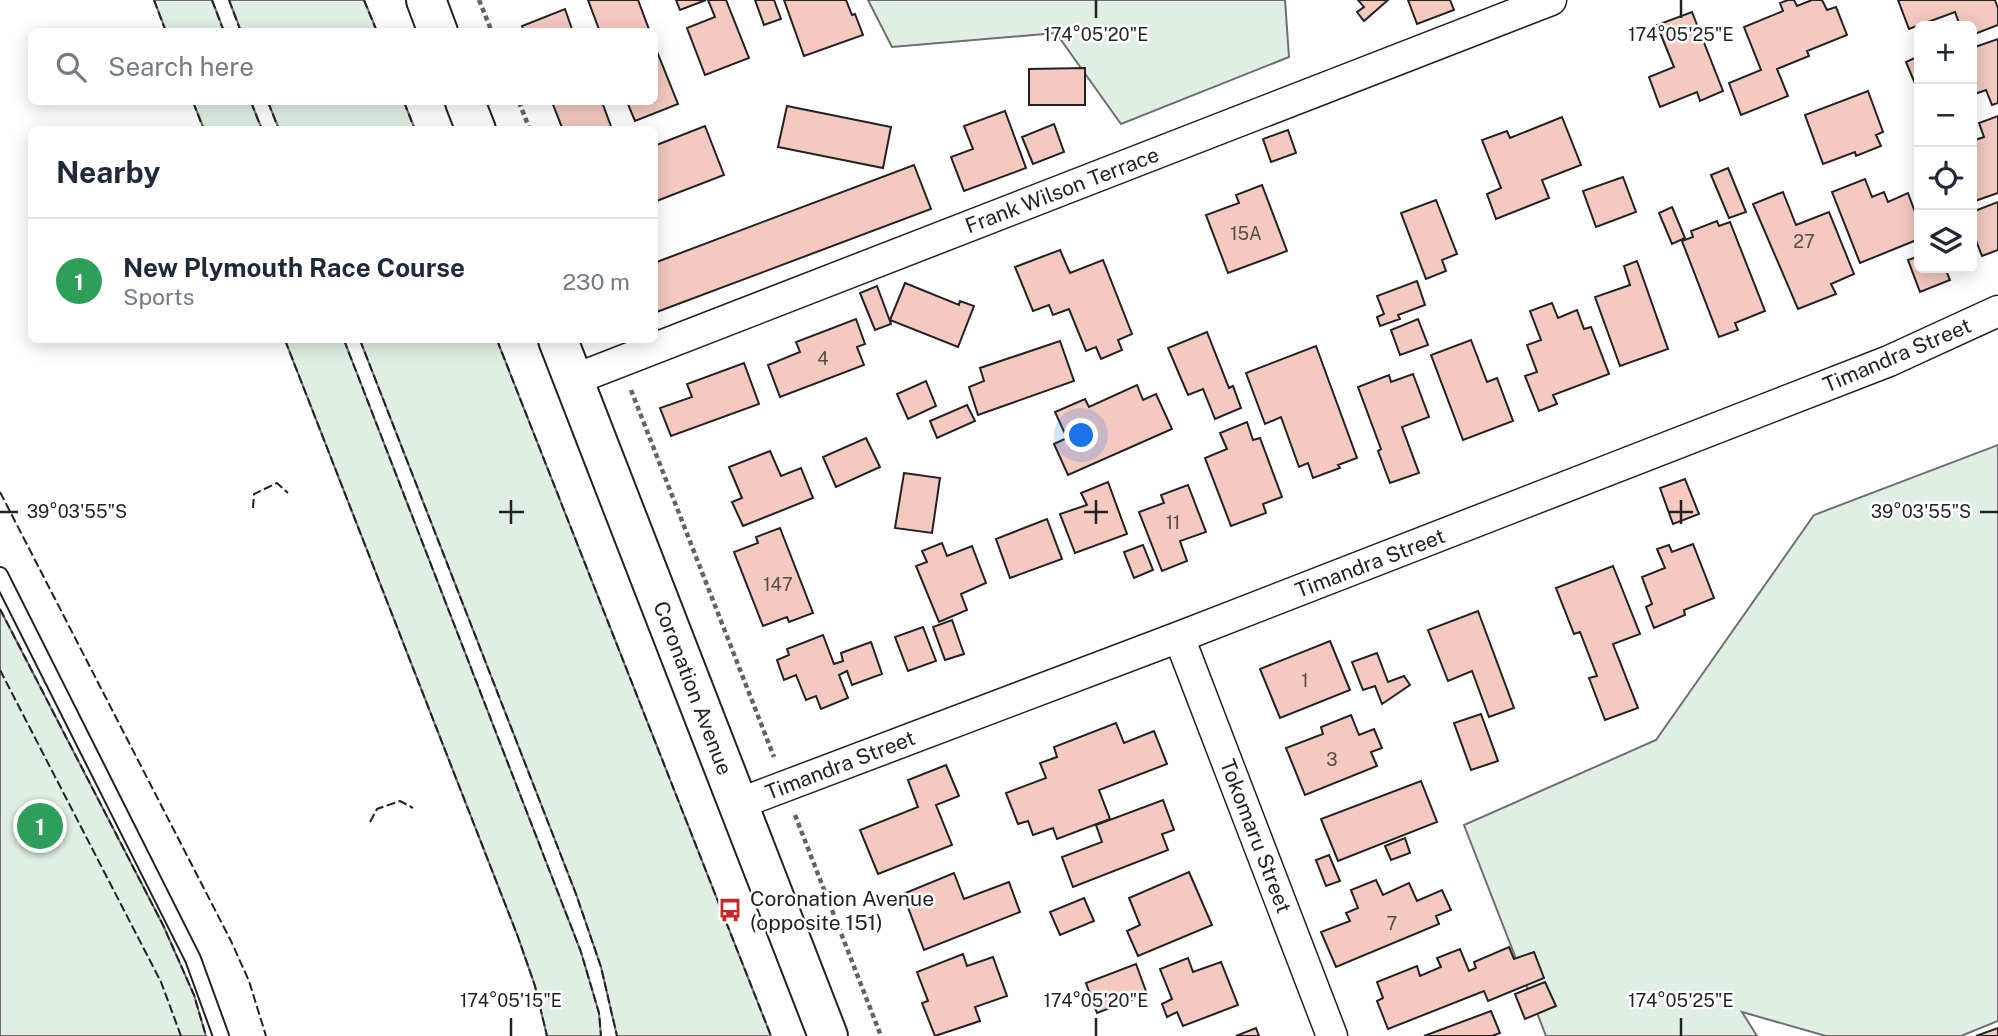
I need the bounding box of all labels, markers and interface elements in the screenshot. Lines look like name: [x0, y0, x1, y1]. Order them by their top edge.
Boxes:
map controls: [1914, 21, 1977, 273]
button: +: [1914, 21, 1977, 84]
text: 174°05'20"E: [1044, 24, 1148, 45]
text: 174°05'25"E: [1628, 24, 1734, 45]
search box: [28, 28, 658, 105]
icon: search: [52, 48, 90, 86]
text: Search here: [108, 51, 254, 82]
button: −: [1914, 84, 1977, 147]
street label: Frank Wilson Terrace: [962, 142, 1162, 238]
button: locate: [1914, 147, 1977, 210]
text: Nearby: [56, 154, 160, 190]
button: layers: [1914, 210, 1977, 273]
house number: 15A: [1230, 223, 1262, 244]
house number: 27: [1793, 231, 1815, 252]
text: New Plymouth Race Course: [123, 252, 465, 283]
text: 1: [74, 268, 84, 295]
text: 230 m: [562, 268, 630, 295]
text: Sports: [123, 283, 194, 310]
street label: Timandra Street: [1819, 313, 1975, 397]
house number: 4: [817, 348, 829, 369]
your location: [1064, 418, 1098, 452]
text: 39°03'55"S: [27, 501, 127, 522]
text: 39°03'55"S: [1871, 501, 1971, 522]
house number: 11: [1166, 512, 1180, 533]
street label: Timandra Street: [1292, 523, 1448, 603]
house number: 147: [763, 574, 793, 595]
street label: Coronation Avenue: [648, 598, 738, 778]
house number: 1: [1301, 670, 1309, 691]
street label: Timandra Street: [762, 725, 918, 805]
house number: 3: [1326, 749, 1338, 770]
street label: Tokomaru Street: [1215, 756, 1297, 916]
pin: 1: [17, 800, 63, 852]
place label: Coronation Avenue (opposite 151): [750, 886, 934, 935]
bus stop icon: Coronation Avenue (opposite 151): [716, 896, 744, 924]
house number: 7: [1387, 913, 1397, 934]
text: 174°05'15"E: [460, 990, 562, 1011]
text: 174°05'20"E: [1044, 990, 1148, 1011]
text: 174°05'25"E: [1628, 990, 1734, 1011]

